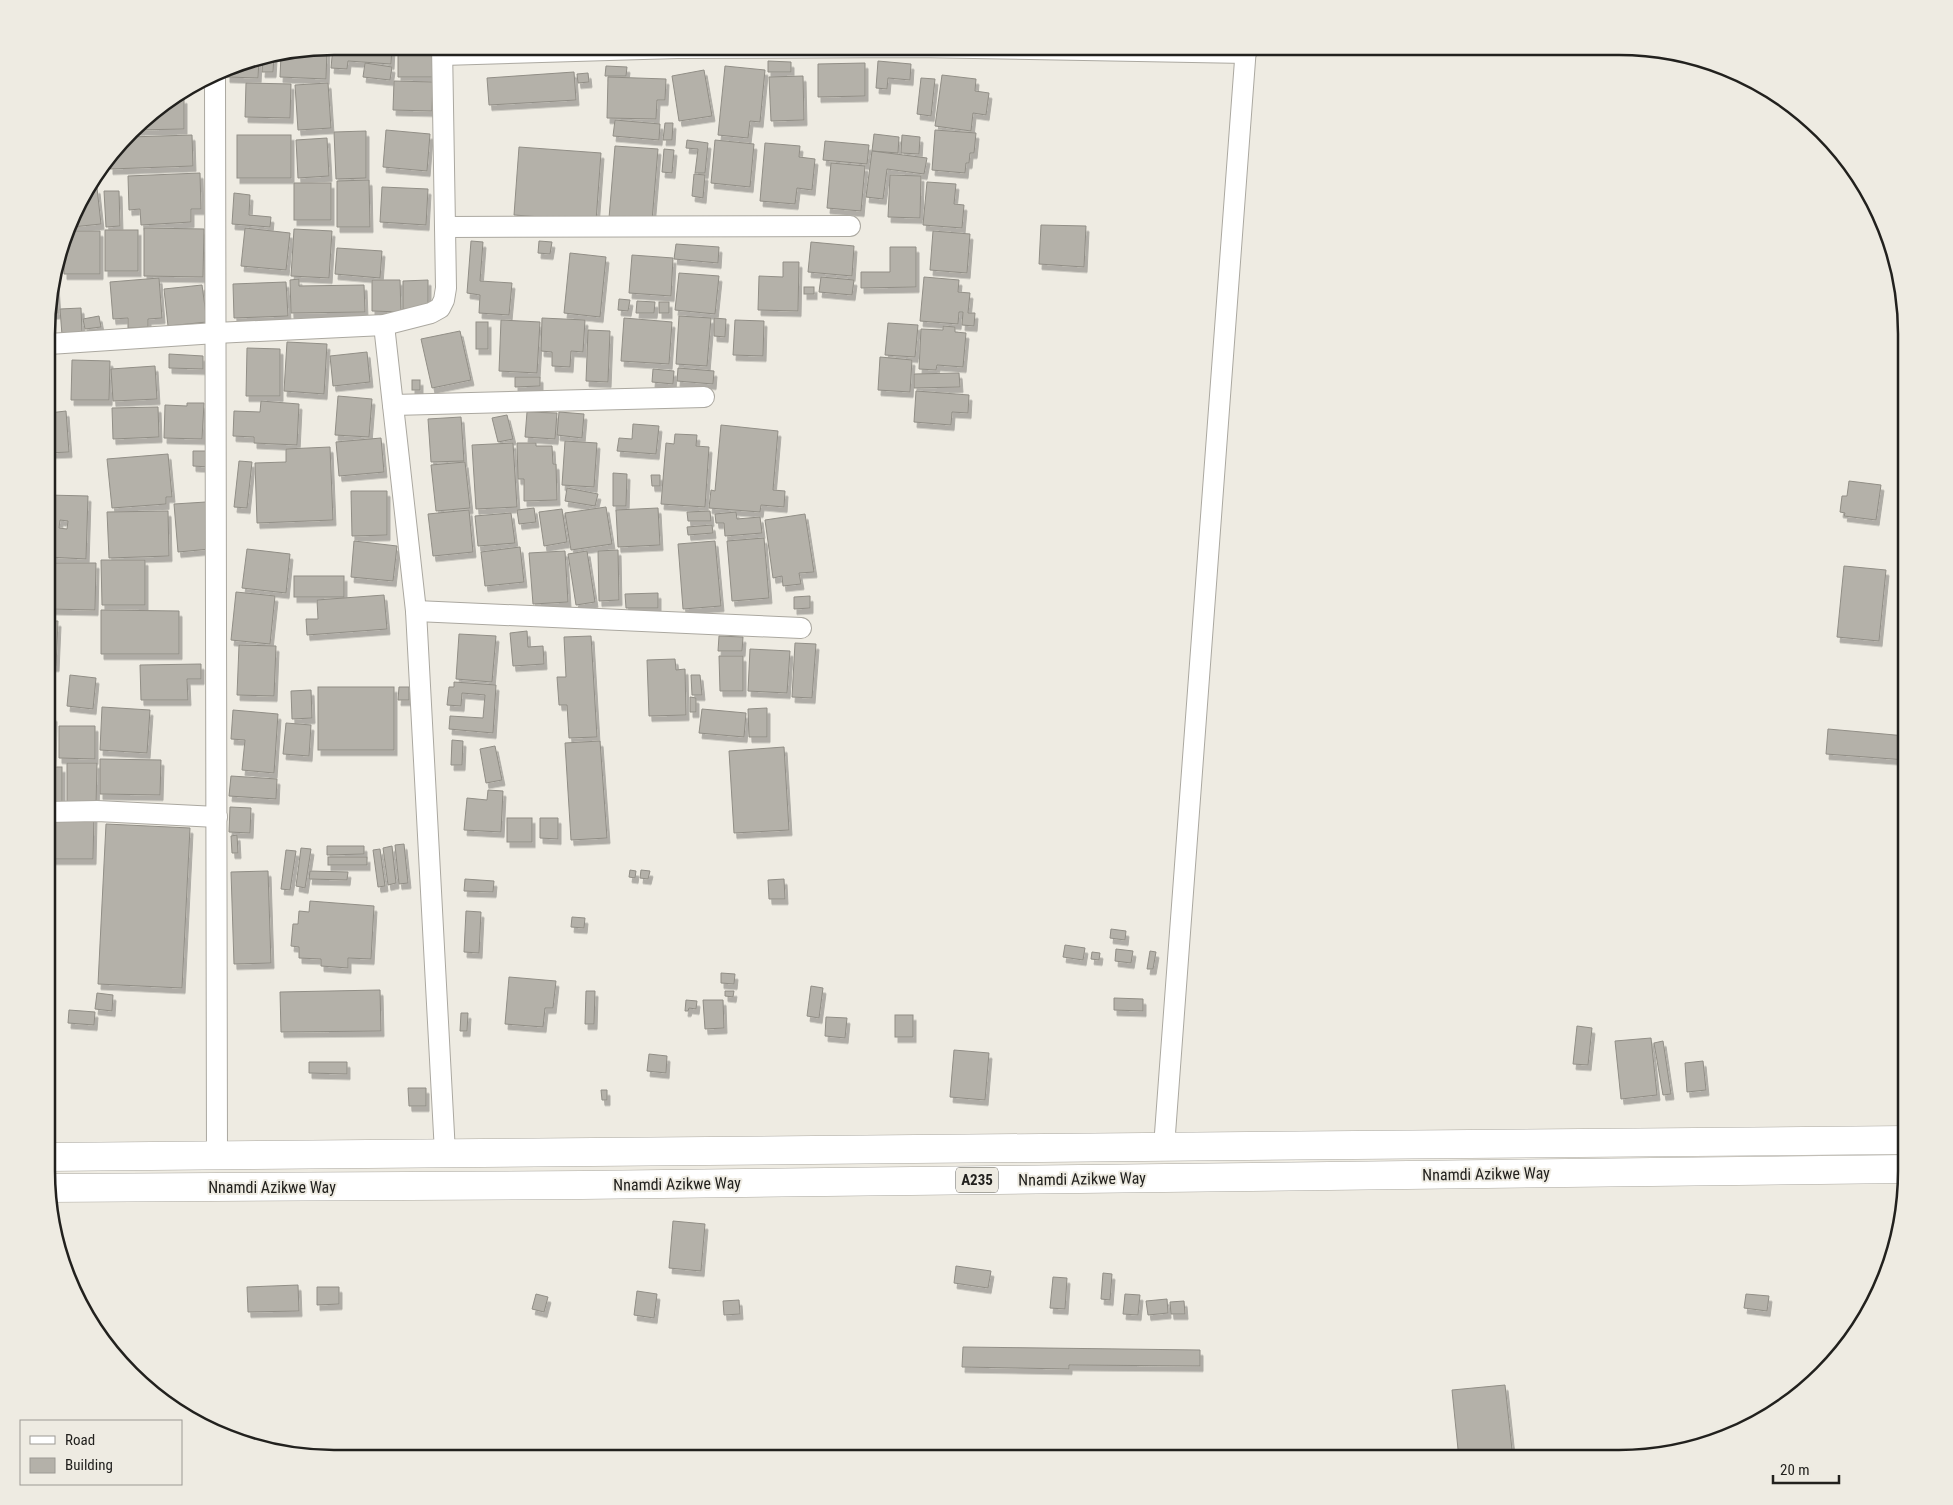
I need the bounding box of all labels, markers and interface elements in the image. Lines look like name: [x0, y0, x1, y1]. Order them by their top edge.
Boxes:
street label: Nnamdi Azikwe Way: [1422, 1163, 1550, 1185]
road number: A235: [956, 1168, 998, 1192]
street label: Nnamdi Azikwe Way: [1018, 1168, 1146, 1190]
street label: Nnamdi Azikwe Way: [613, 1173, 741, 1195]
street label: Nnamdi Azikwe Way: [208, 1178, 336, 1197]
legend: [20, 1420, 182, 1485]
text: Road: [65, 1431, 95, 1449]
scale bar: [1773, 1452, 1839, 1484]
text: Building: [65, 1456, 113, 1474]
text: 20 m: [1780, 1461, 1810, 1479]

